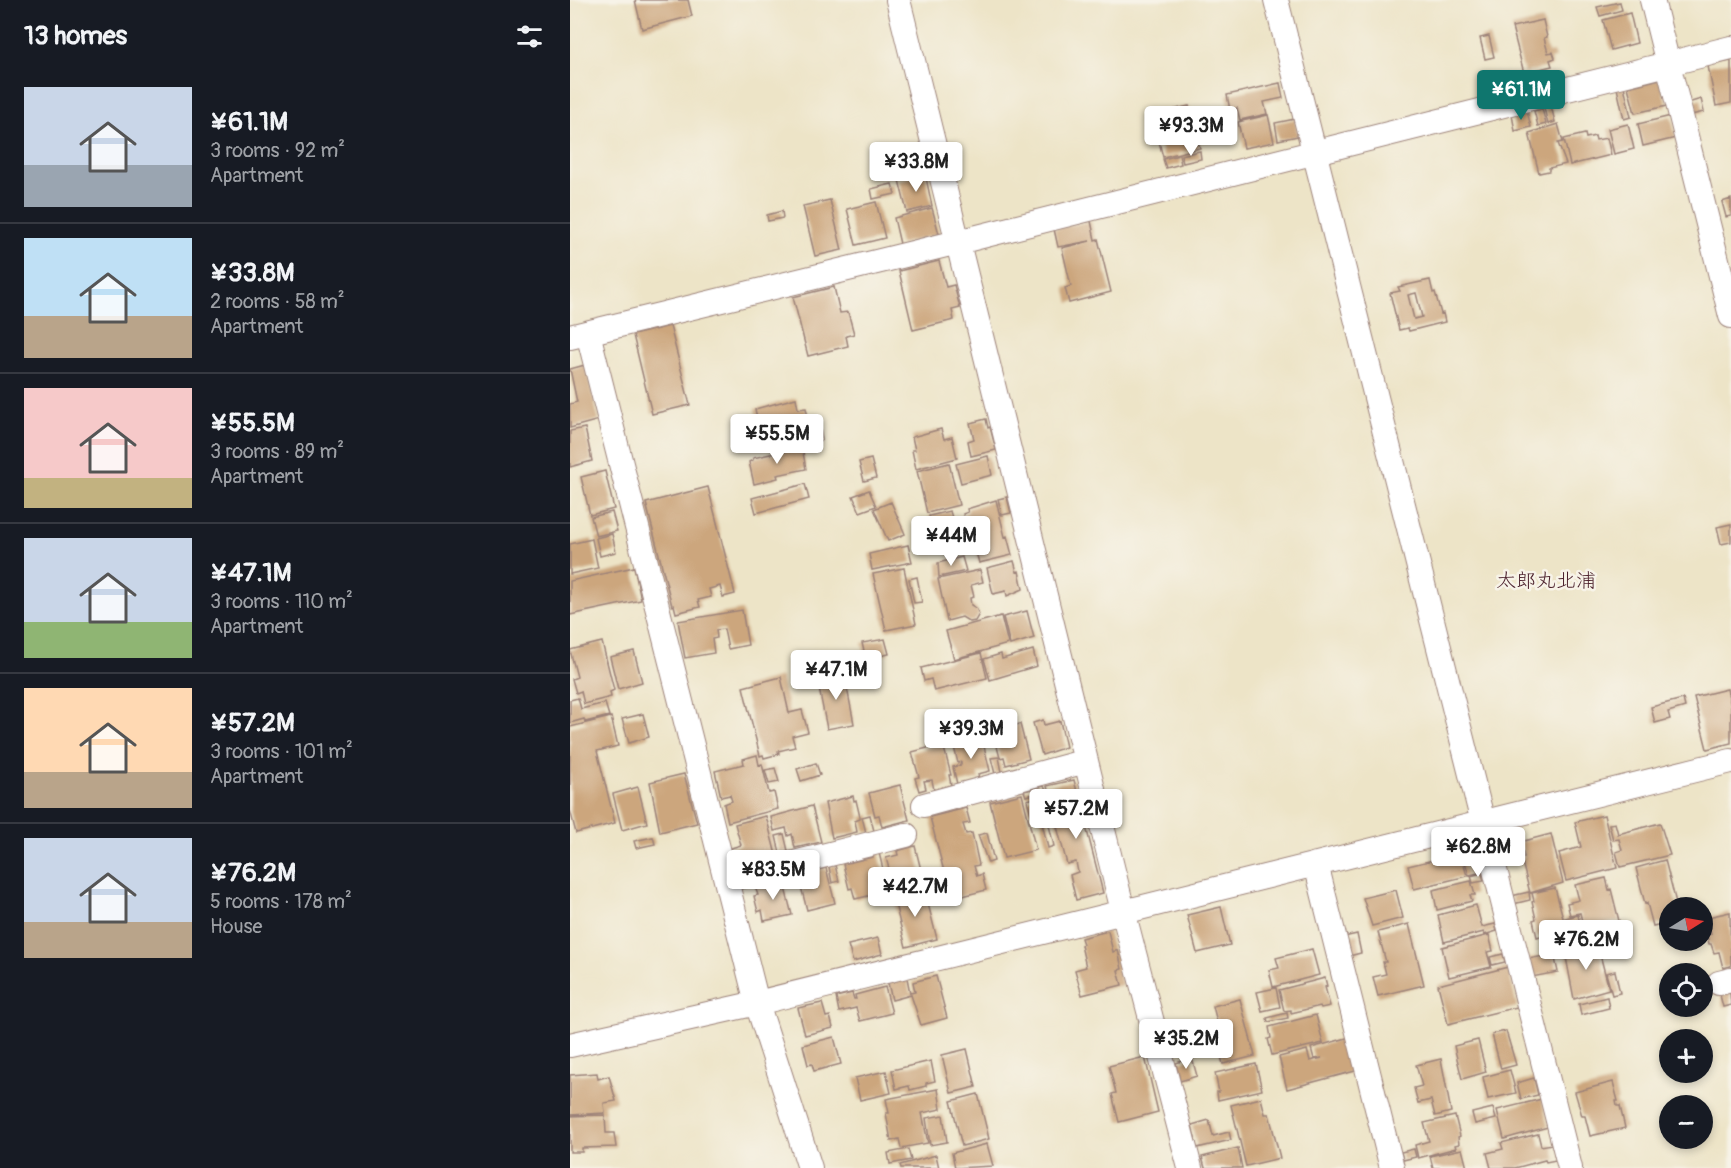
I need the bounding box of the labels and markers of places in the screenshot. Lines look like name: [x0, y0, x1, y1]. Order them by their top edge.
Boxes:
pin: ¥61.1M: [1472, 70, 1570, 121]
pin: ¥93.3M: [1142, 106, 1240, 157]
pin: ¥33.8M: [867, 142, 965, 193]
pin: ¥55.5M: [728, 414, 826, 465]
pin: ¥44M: [915, 516, 987, 567]
pin: ¥47.1M: [787, 650, 885, 701]
pin: ¥39.3M: [922, 709, 1020, 760]
pin: ¥57.2M: [1027, 789, 1125, 840]
pin: ¥62.8M: [1429, 827, 1527, 878]
pin: ¥83.5M: [724, 850, 822, 901]
pin: ¥42.7M: [866, 867, 964, 918]
pin: ¥76.2M: [1537, 920, 1635, 971]
pin: ¥35.2M: [1137, 1019, 1235, 1070]

